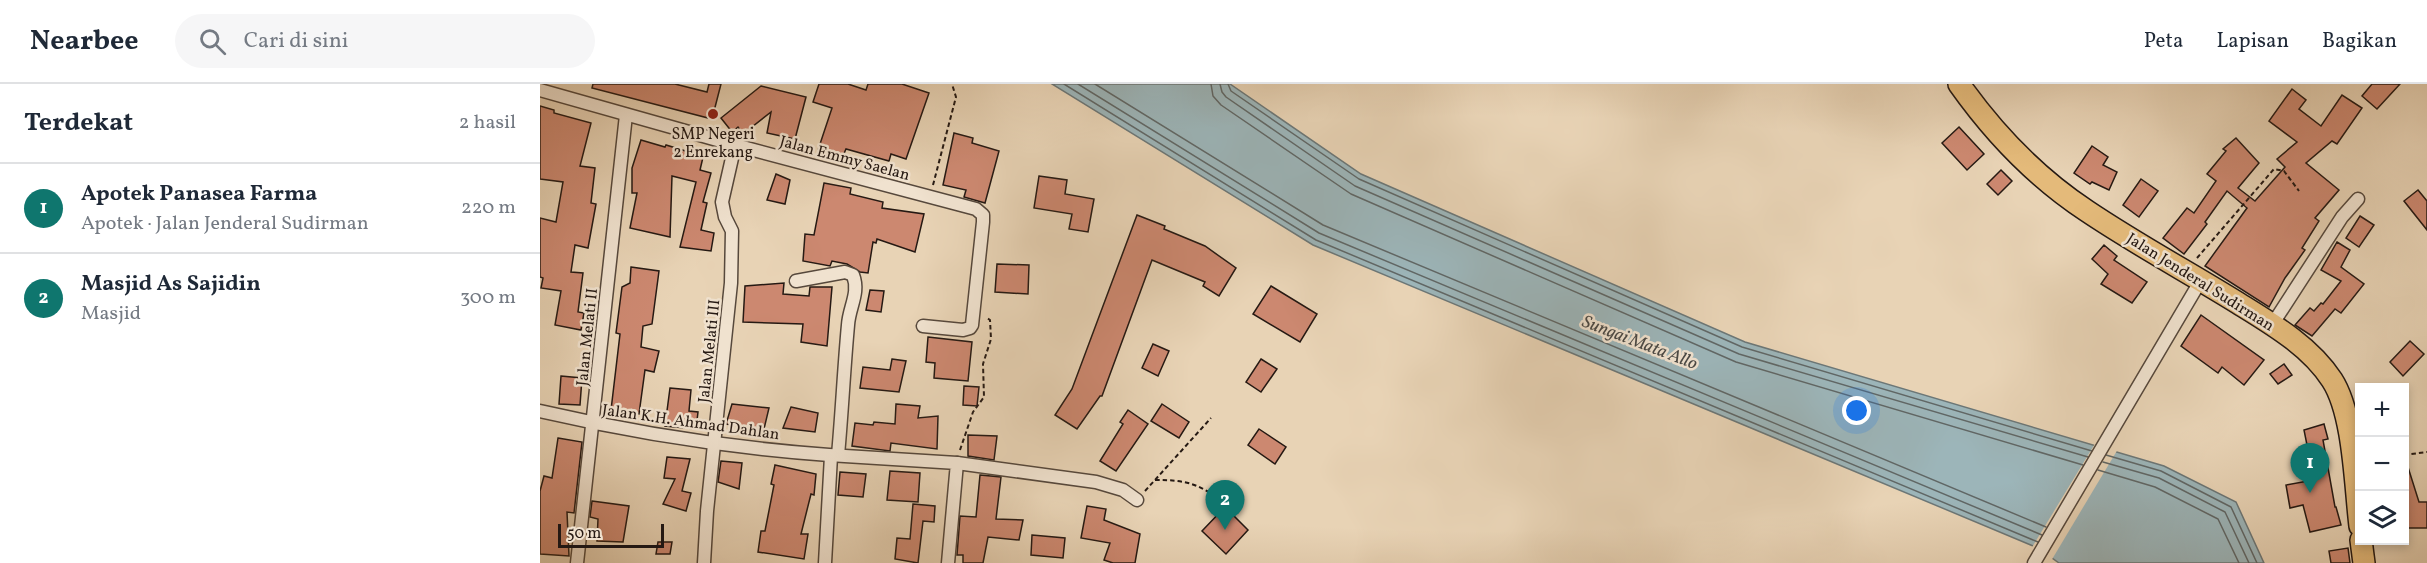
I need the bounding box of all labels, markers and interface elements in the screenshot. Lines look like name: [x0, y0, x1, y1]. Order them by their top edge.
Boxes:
search box: [175, 14, 595, 68]
text: Nearbee: [30, 22, 139, 61]
icon: search: [196, 25, 229, 58]
text: Cari di sini: [244, 26, 348, 57]
text: Peta: [2144, 27, 2183, 56]
text: Lapisan: [2216, 27, 2289, 56]
text: Bagikan: [2322, 27, 2397, 56]
text: Terdekat: [24, 105, 133, 141]
marker: SMP Negeri 2 Enrekang: [706, 107, 720, 121]
text: 2 hasil: [459, 109, 516, 137]
place label: SMP Negeri 2 Enrekang: [672, 124, 755, 164]
street label: Jalan Emmy Saelan: [777, 131, 912, 187]
text: Apotek Panasea Farma: [81, 179, 317, 210]
text: 1: [39, 194, 48, 222]
text: 220 m: [461, 194, 516, 222]
text: Apotek · Jalan Jenderal Sudirman: [81, 210, 369, 238]
street label: Jalan Jenderal Sudirman: [2122, 228, 2278, 337]
text: Masjid As Sajidin: [81, 269, 261, 300]
text: 2: [38, 284, 49, 312]
text: 300 m: [460, 284, 516, 312]
street label: Jalan Melati II: [572, 287, 604, 387]
street label: Jalan Melati III: [694, 298, 726, 404]
text: Masjid: [81, 300, 141, 328]
water label: Sungai Mata Allo: [1578, 310, 1701, 377]
map controls: [2355, 383, 2409, 545]
button: +: [2355, 383, 2409, 437]
your location: [1842, 396, 1871, 425]
street label: Jalan K.H. Ahmad Dahlan: [601, 400, 781, 446]
button: −: [2355, 437, 2409, 491]
pin: 1: [2290, 444, 2330, 493]
pin: 2: [1206, 480, 1244, 530]
button: layers: [2355, 491, 2409, 545]
scale bar: [558, 521, 664, 548]
text: 50 m: [567, 523, 601, 545]

